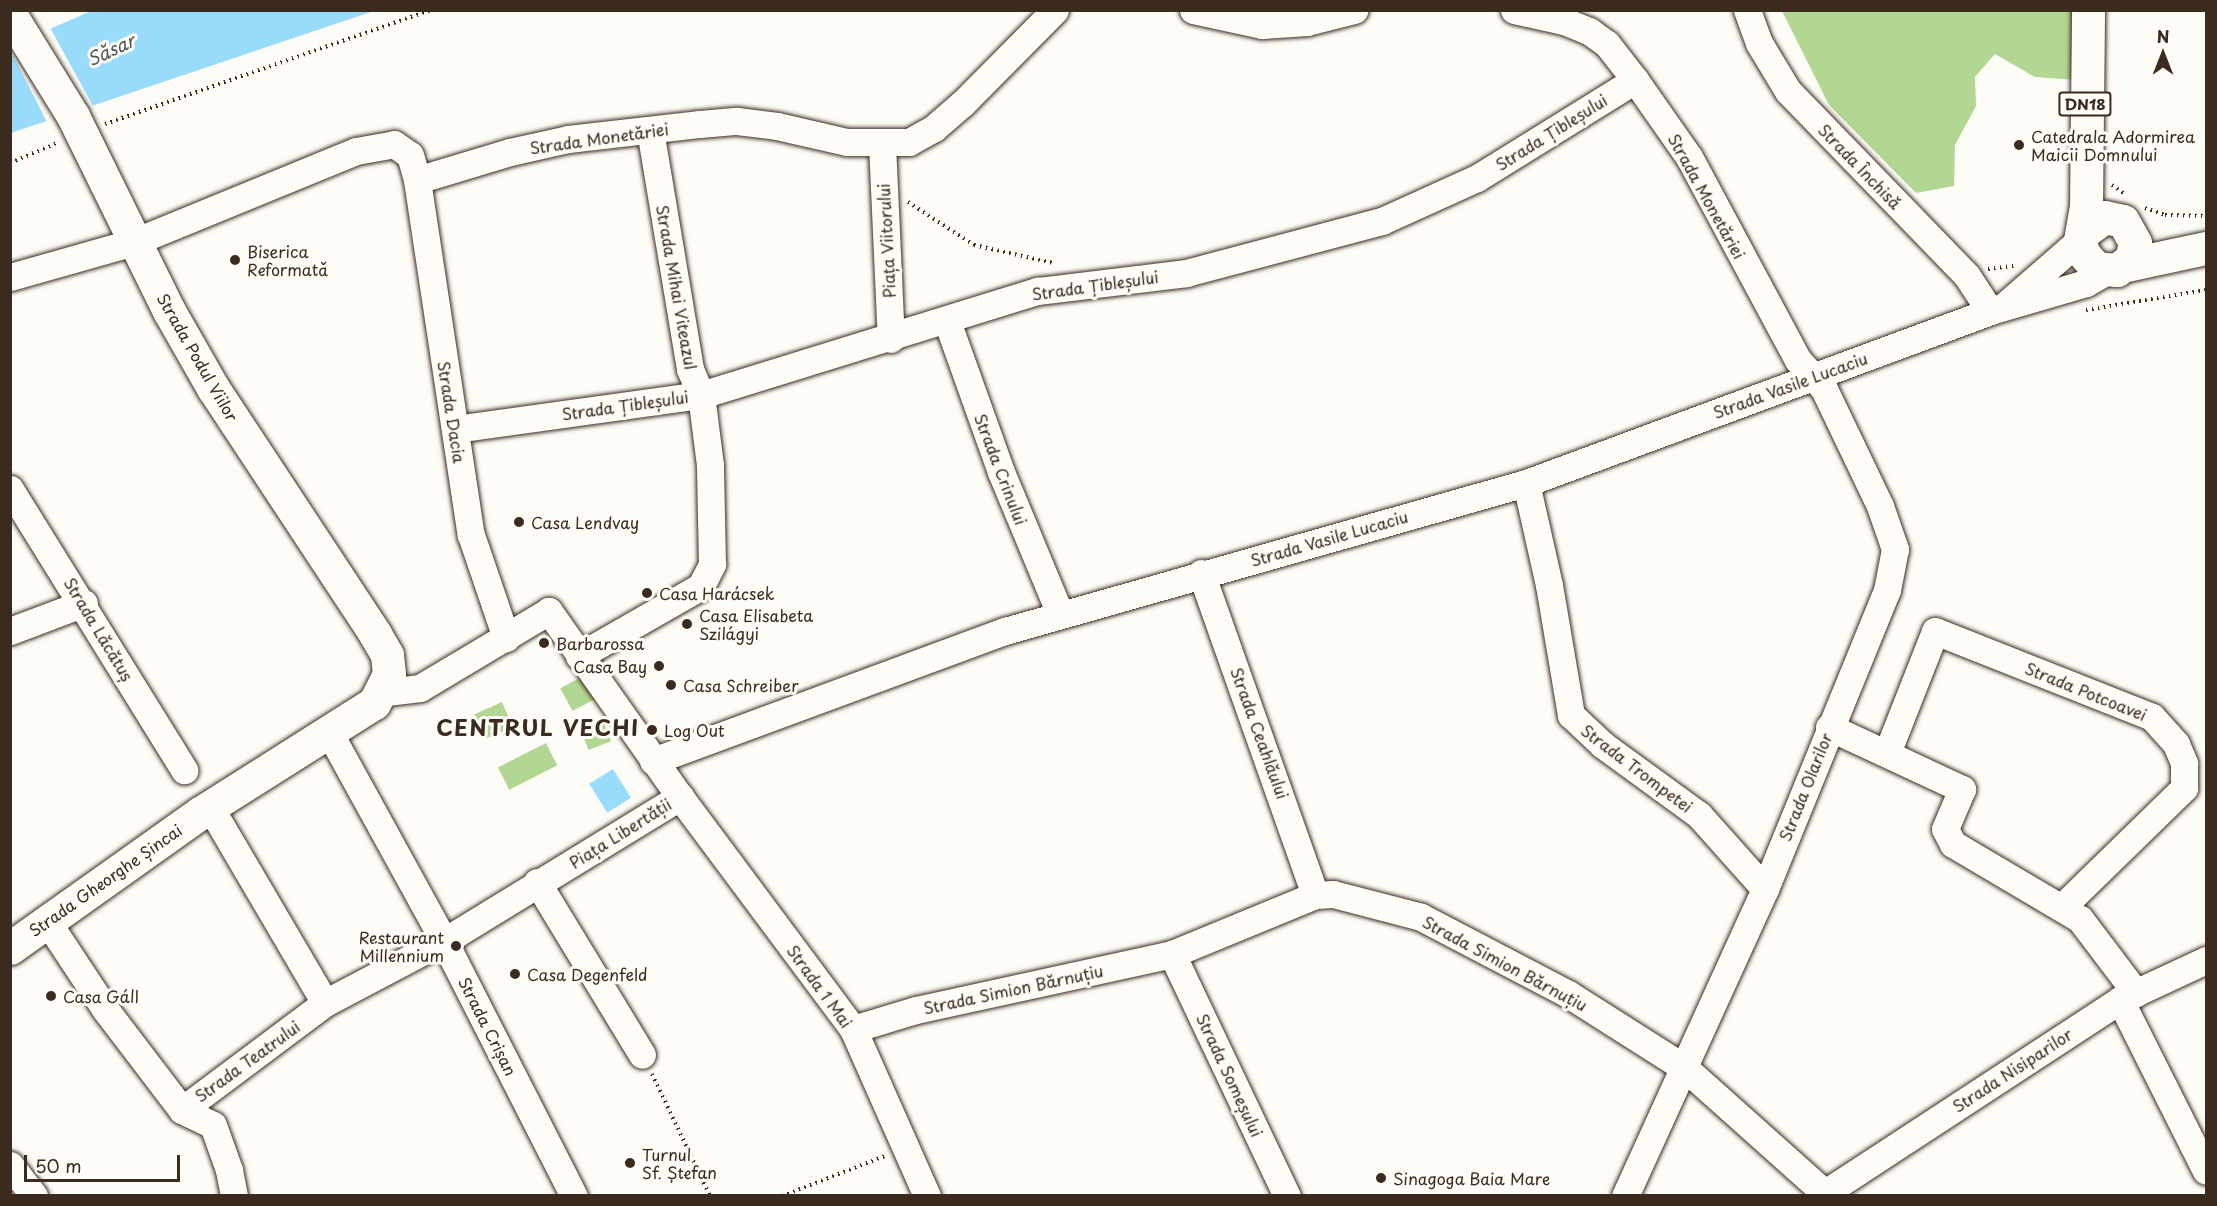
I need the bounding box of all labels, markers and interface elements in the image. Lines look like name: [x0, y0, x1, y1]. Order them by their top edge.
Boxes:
north arrow: [2133, 24, 2193, 84]
text: N: [2157, 24, 2169, 48]
water label: Săsar: [84, 30, 138, 70]
street label: Strada Țibleșului: [1491, 90, 1611, 174]
road number: DN18: [2058, 92, 2112, 116]
street label: Strada Monetăriei: [528, 119, 670, 157]
street label: Strada Închisă: [1814, 119, 1906, 213]
place label: Catedrala Adormirea Maicii Domnului: [2031, 126, 2195, 164]
street label: Strada Monetăriei: [1665, 130, 1749, 262]
marker: Catedrala Adormirea Maicii Domnului: [2012, 138, 2026, 152]
street label: Piața Viitorului: [873, 182, 899, 300]
street label: Strada Mihai Viteazul: [653, 203, 701, 371]
place label: Biserica Reformată: [247, 241, 328, 279]
marker: Biserica Reformată: [228, 253, 242, 267]
street label: Strada Țibleșului: [1030, 266, 1160, 304]
street label: Strada Podul Viilor: [153, 289, 243, 425]
street label: Strada Vasile Lucaciu: [1709, 348, 1871, 422]
street label: Strada Dacia: [434, 359, 470, 465]
street label: Strada Țibleșului: [560, 386, 690, 424]
street label: Strada Crinului: [971, 410, 1031, 528]
street label: Strada Vasile Lucaciu: [1247, 506, 1411, 570]
place label: Casa Lendvay: [531, 512, 639, 532]
marker: Casa Lendvay: [512, 515, 526, 529]
street label: Strada Lăcătuș: [60, 574, 138, 684]
place label: Casa Harácsek: [659, 583, 776, 603]
marker: Casa Harácsek: [640, 586, 654, 600]
place label: Casa Elisabeta Szilágyi: [699, 605, 813, 643]
marker: Casa Elisabeta Szilágyi: [680, 617, 694, 631]
place label: Barbarossa: [556, 633, 644, 653]
marker: Barbarossa: [537, 636, 551, 650]
place label: Casa Bay: [573, 656, 647, 676]
street label: Strada Potcoavei: [2022, 658, 2150, 724]
marker: Casa Bay: [652, 659, 666, 673]
street label: Strada Ceahlăului: [1227, 664, 1293, 802]
place label: Casa Schreiber: [683, 675, 800, 695]
marker: Casa Schreiber: [664, 678, 678, 692]
district label: CENTRUL VECHI: [437, 714, 639, 740]
place label: Log Out: [664, 720, 725, 740]
street label: Strada Trompetei: [1578, 720, 1696, 816]
marker: Log Out: [645, 723, 659, 737]
street label: Strada Olarilor: [1774, 729, 1836, 845]
street label: Piața Libertății: [565, 794, 675, 872]
street label: Strada Gheorghe Șincai: [24, 820, 186, 940]
street label: Strada Simion Bărnuțiu: [1420, 912, 1590, 1014]
place label: Restaurant Millennium: [358, 927, 444, 965]
marker: Restaurant Millennium: [449, 939, 463, 953]
street label: Strada 1 Mai: [783, 940, 857, 1032]
street label: Strada Simion Bărnuțiu: [921, 961, 1105, 1017]
place label: Casa Degenfeld: [527, 964, 647, 984]
marker: Casa Degenfeld: [508, 967, 522, 981]
street label: Strada Crișan: [455, 973, 521, 1079]
place label: Casa Gáll: [63, 986, 140, 1006]
marker: Casa Gáll: [44, 989, 58, 1003]
street label: Strada Someșului: [1193, 1010, 1267, 1140]
street label: Strada Teatrului: [190, 1016, 304, 1106]
street label: Strada Nisiparilor: [1948, 1024, 2076, 1116]
scale bar: [27, 1143, 183, 1181]
place label: Turnul Sf. Ștefan: [642, 1144, 717, 1182]
text: 50 m: [35, 1152, 82, 1179]
marker: Turnul Sf. Ștefan: [623, 1156, 637, 1170]
place label: Sinagoga Baia Mare: [1393, 1168, 1550, 1188]
marker: Sinagoga Baia Mare: [1374, 1171, 1388, 1185]

